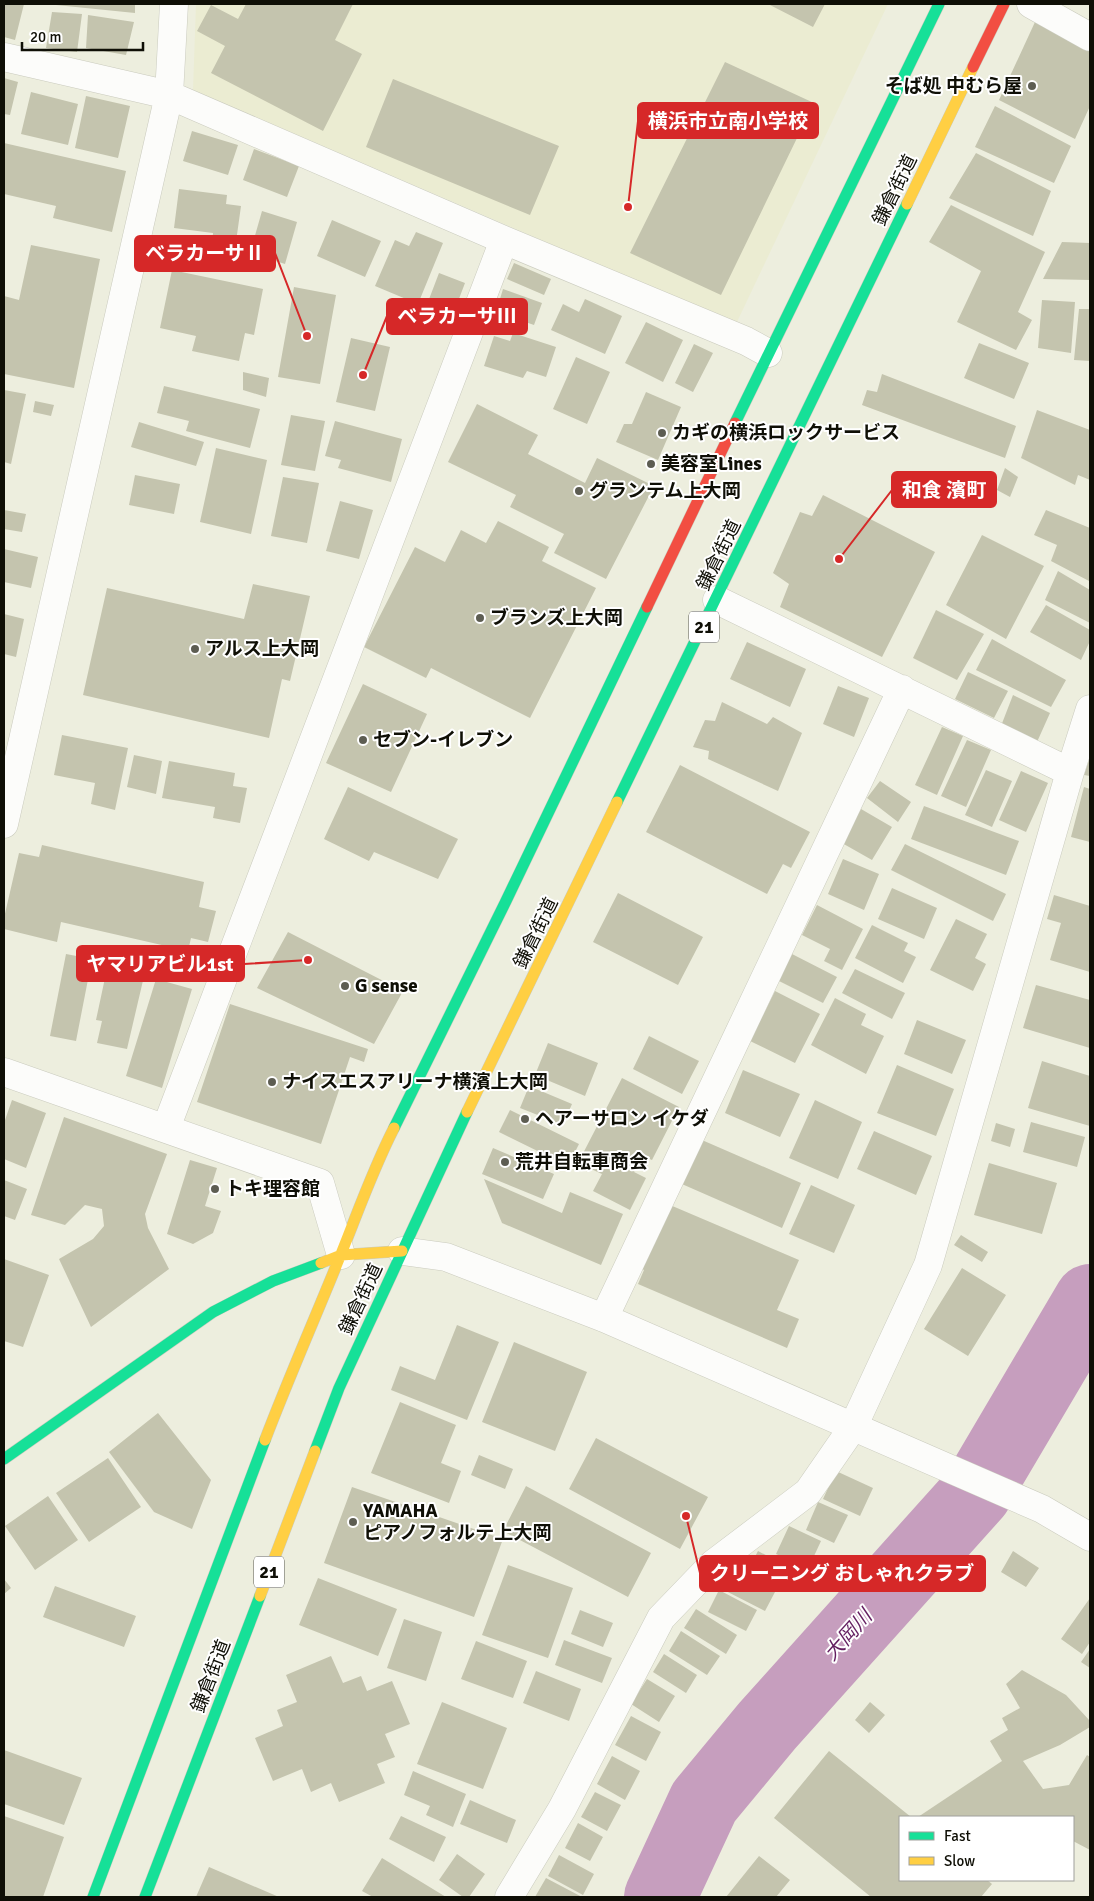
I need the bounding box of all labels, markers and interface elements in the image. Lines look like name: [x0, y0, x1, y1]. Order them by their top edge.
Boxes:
scale bar: [22, 20, 144, 52]
text: 20 m: [30, 28, 61, 46]
place label: そば処 中むら屋: [885, 74, 1022, 98]
marker: そば処 中むら屋: [1026, 80, 1038, 92]
callout: 横浜市立南小学校: [638, 103, 818, 138]
text: 横浜市立南小学校: [648, 109, 808, 134]
street label: 鎌倉街道: [868, 151, 922, 229]
callout: ベラカーサⅡ: [135, 236, 275, 271]
text: ベラカーサⅡ: [145, 241, 265, 266]
callout: ベラカーサⅢ: [387, 299, 527, 334]
text: ベラカーサⅢ: [397, 304, 517, 329]
place label: カギの横浜ロックサービス: [672, 421, 900, 445]
marker: カギの横浜ロックサービス: [656, 427, 668, 439]
place label: 美容室Lines: [661, 452, 762, 476]
marker: 美容室Lines: [645, 458, 657, 470]
callout: 和食 濱町: [892, 472, 996, 507]
text: 和食 濱町: [902, 478, 986, 503]
place label: グランテム上大岡: [589, 479, 740, 503]
marker: グランテム上大岡: [573, 485, 585, 497]
street label: 鎌倉街道: [692, 516, 746, 594]
place label: ブランズ上大岡: [490, 606, 623, 630]
marker: ブランズ上大岡: [474, 612, 486, 624]
road number: 21: [689, 612, 719, 642]
place label: アルス上大岡: [205, 637, 319, 661]
marker: アルス上大岡: [189, 643, 201, 655]
place label: セブン-イレブン: [373, 728, 513, 752]
marker: セブン-イレブン: [357, 734, 369, 746]
street label: 鎌倉街道: [509, 894, 563, 972]
callout: ヤマリアビル1st: [77, 946, 244, 981]
text: ヤマリアビル1st: [86, 952, 234, 977]
place label: G sense: [355, 974, 418, 998]
marker: G sense: [339, 980, 351, 992]
place label: ナイスエスアリーナ横濱上大岡: [282, 1070, 547, 1094]
marker: ナイスエスアリーナ横濱上大岡: [266, 1076, 278, 1088]
place label: ヘアーサロン イケダ: [535, 1107, 709, 1131]
marker: ヘアーサロン イケダ: [519, 1113, 531, 1125]
place label: 荒井自転車商会: [515, 1150, 648, 1174]
marker: 荒井自転車商会: [499, 1156, 511, 1168]
place label: トキ理容館: [225, 1177, 320, 1201]
marker: トキ理容館: [209, 1183, 221, 1195]
street label: 鎌倉街道: [334, 1259, 388, 1339]
place label: YAMAHA ピアノフォルテ上大岡: [362, 1499, 551, 1545]
marker: YAMAHA ピアノフォルテ上大岡: [347, 1516, 359, 1528]
road number: 21: [254, 1556, 284, 1588]
callout: クリーニング おしゃれクラブ: [700, 1556, 985, 1591]
text: クリーニング おしゃれクラブ: [710, 1561, 974, 1586]
water label: 大岡川: [819, 1603, 879, 1666]
street label: 鎌倉街道: [186, 1636, 236, 1716]
legend: [899, 1816, 1074, 1881]
text: Fast: [944, 1827, 971, 1845]
text: Slow: [944, 1852, 975, 1870]

